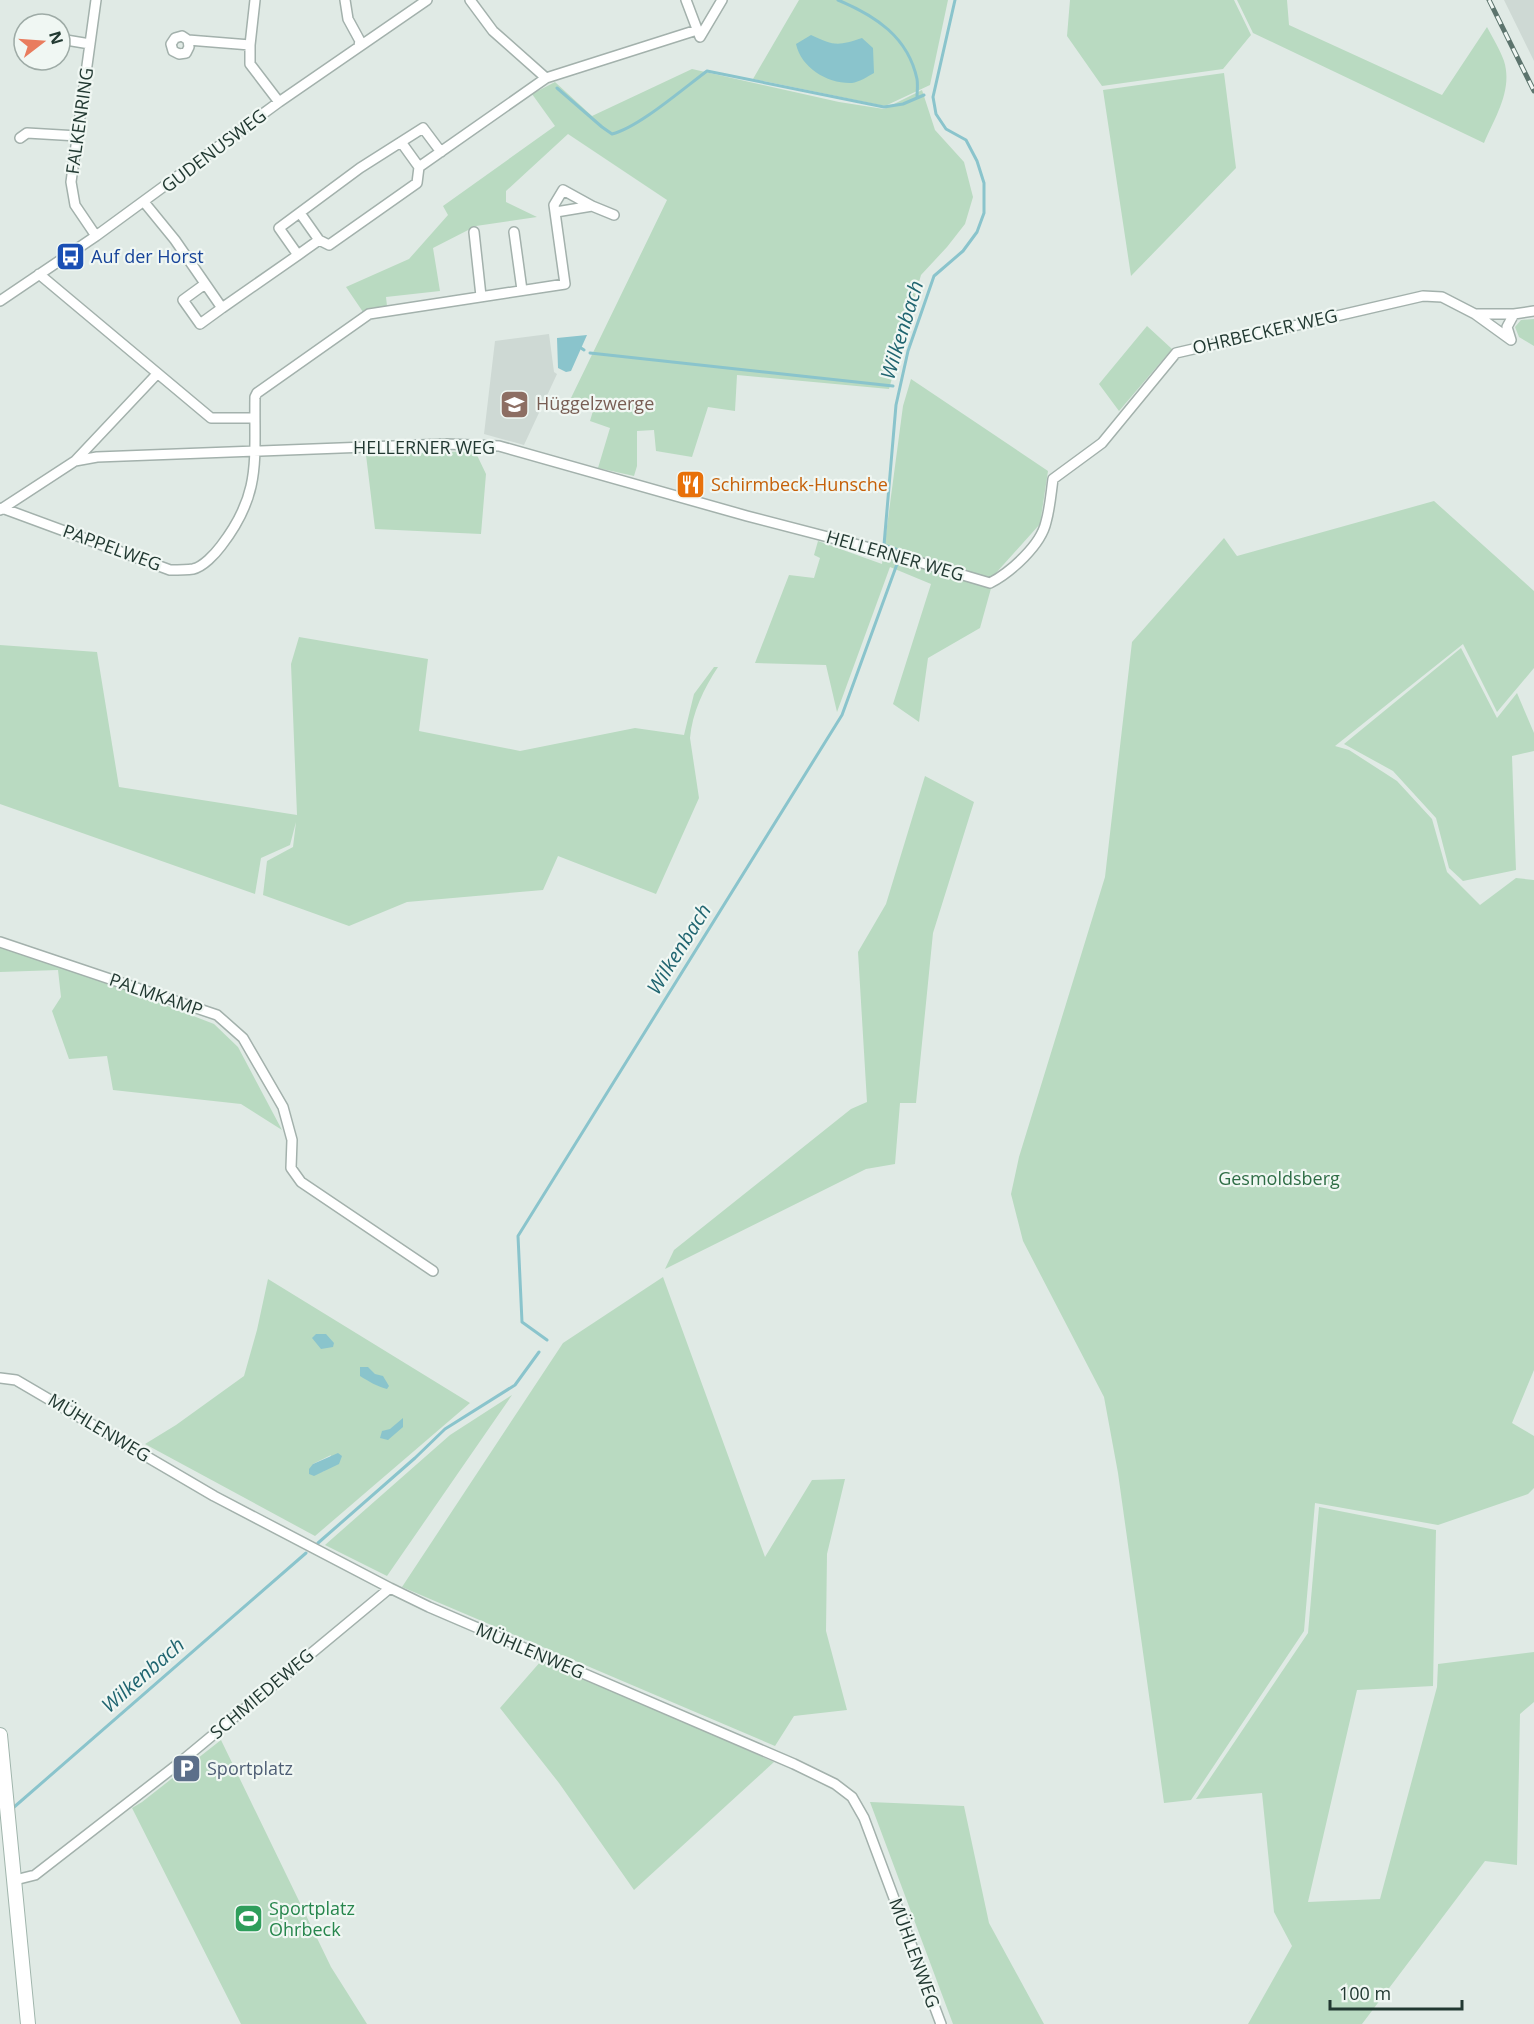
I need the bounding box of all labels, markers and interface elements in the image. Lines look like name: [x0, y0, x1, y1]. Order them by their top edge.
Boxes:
north arrow: [12, 12, 72, 72]
text: N: [44, 28, 69, 47]
street label: FALKENRING: [60, 66, 98, 176]
street label: GUDENUSWEG: [156, 103, 271, 198]
bus stop icon: Auf der Horst: [54, 241, 86, 273]
place label: Auf der Horst: [91, 244, 204, 268]
water label: Wilkenbach: [874, 277, 929, 383]
street label: OHRBECKER WEG: [1190, 303, 1340, 359]
school or university icon: Hüggelzwerge: [499, 388, 531, 420]
place label: Hüggelzwerge: [536, 391, 654, 415]
street label: HELLERNER WEG: [353, 435, 495, 459]
restaurant icon: Schirmbeck-Hunsche: [674, 469, 706, 501]
place label: Schirmbeck-Hunsche: [711, 472, 888, 496]
street label: PAPPELWEG: [60, 518, 165, 576]
street label: HELLERNER WEG: [824, 524, 967, 586]
water label: Wilkenbach: [640, 898, 717, 999]
street label: PALMKAMP: [106, 967, 206, 1021]
park label: Gesmoldsberg: [1218, 1166, 1340, 1190]
street label: MÜHLENWEG: [44, 1387, 155, 1467]
street label: MÜHLENWEG: [473, 1617, 588, 1684]
water label: Wilkenbach: [95, 1631, 190, 1718]
street label: SCHMIEDEWEG: [204, 1643, 318, 1744]
parking icon: Sportplatz: [170, 1753, 202, 1785]
place label: Sportplatz: [207, 1756, 293, 1780]
street label: MÜHLENWEG: [884, 1894, 946, 2011]
place label: Sportplatz Ohrbeck: [269, 1896, 355, 1941]
sports icon: Sportplatz Ohrbeck: [232, 1903, 264, 1935]
scale bar: [1330, 1973, 1462, 2011]
text: 100 m: [1339, 1981, 1391, 2005]

